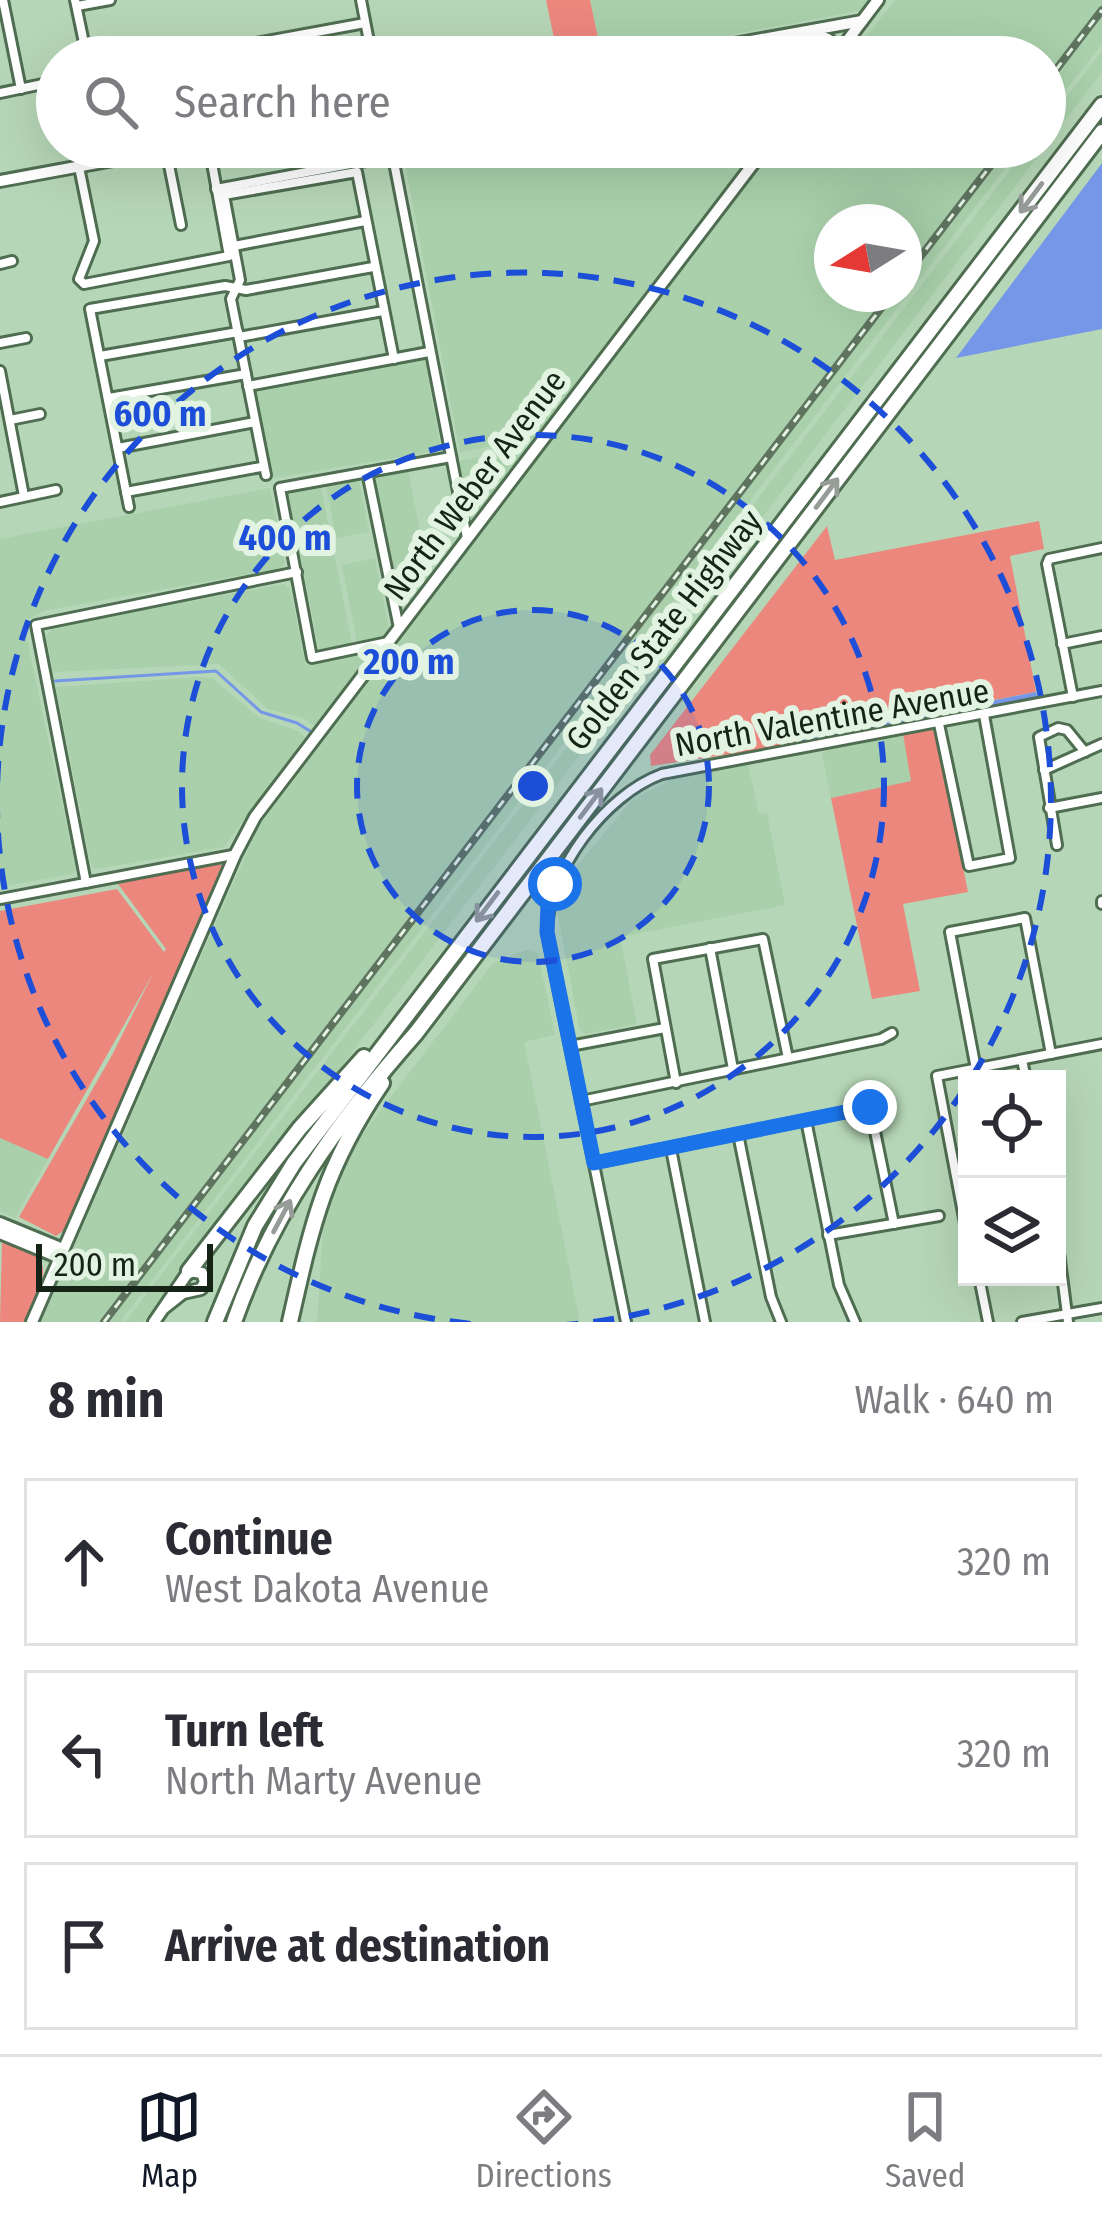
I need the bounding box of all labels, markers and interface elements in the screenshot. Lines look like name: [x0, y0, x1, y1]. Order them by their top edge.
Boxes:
search box: [36, 36, 1066, 168]
icon: search: [78, 69, 144, 135]
text: Search here: [174, 75, 391, 129]
one-way arrow: [1018, 181, 1045, 213]
north arrow: [814, 204, 922, 312]
street label: North Weber Avenue: [375, 362, 575, 608]
text: 600 m: [113, 392, 207, 436]
one-way arrow: [814, 477, 839, 510]
street label: Golden State Highway: [558, 502, 770, 758]
text: 400 m: [239, 516, 331, 560]
text: 200 m: [363, 640, 454, 684]
street label: North Valentine Avenue: [672, 671, 992, 765]
centre of rings: [512, 765, 554, 807]
one-way arrow: [577, 788, 604, 820]
route start: [528, 857, 582, 911]
one-way arrow: [474, 890, 500, 923]
map controls: [958, 1070, 1066, 1286]
button: locate: [958, 1070, 1066, 1178]
route end: [843, 1080, 897, 1134]
button: layers: [958, 1178, 1066, 1286]
one-way arrow: [271, 1199, 294, 1234]
scale bar: [36, 1238, 213, 1291]
text: 200 m: [54, 1245, 136, 1285]
text: 8 min: [48, 1369, 164, 1431]
text: Walk · 640 m: [854, 1377, 1054, 1423]
text: Continue: [165, 1512, 333, 1566]
icon: ahead: [51, 1529, 117, 1595]
text: 320 m: [957, 1539, 1051, 1585]
text: West Dakota Avenue: [165, 1566, 489, 1612]
text: Turn left: [165, 1704, 324, 1758]
icon: left: [51, 1721, 117, 1787]
text: 320 m: [957, 1731, 1051, 1777]
text: North Marty Avenue: [165, 1758, 482, 1804]
icon: arrive: [51, 1913, 117, 1979]
text: Arrive at destination: [165, 1919, 550, 1973]
tab: Map: [136, 2084, 202, 2196]
tab: Directions: [475, 2084, 612, 2196]
tab: Saved: [885, 2084, 965, 2196]

